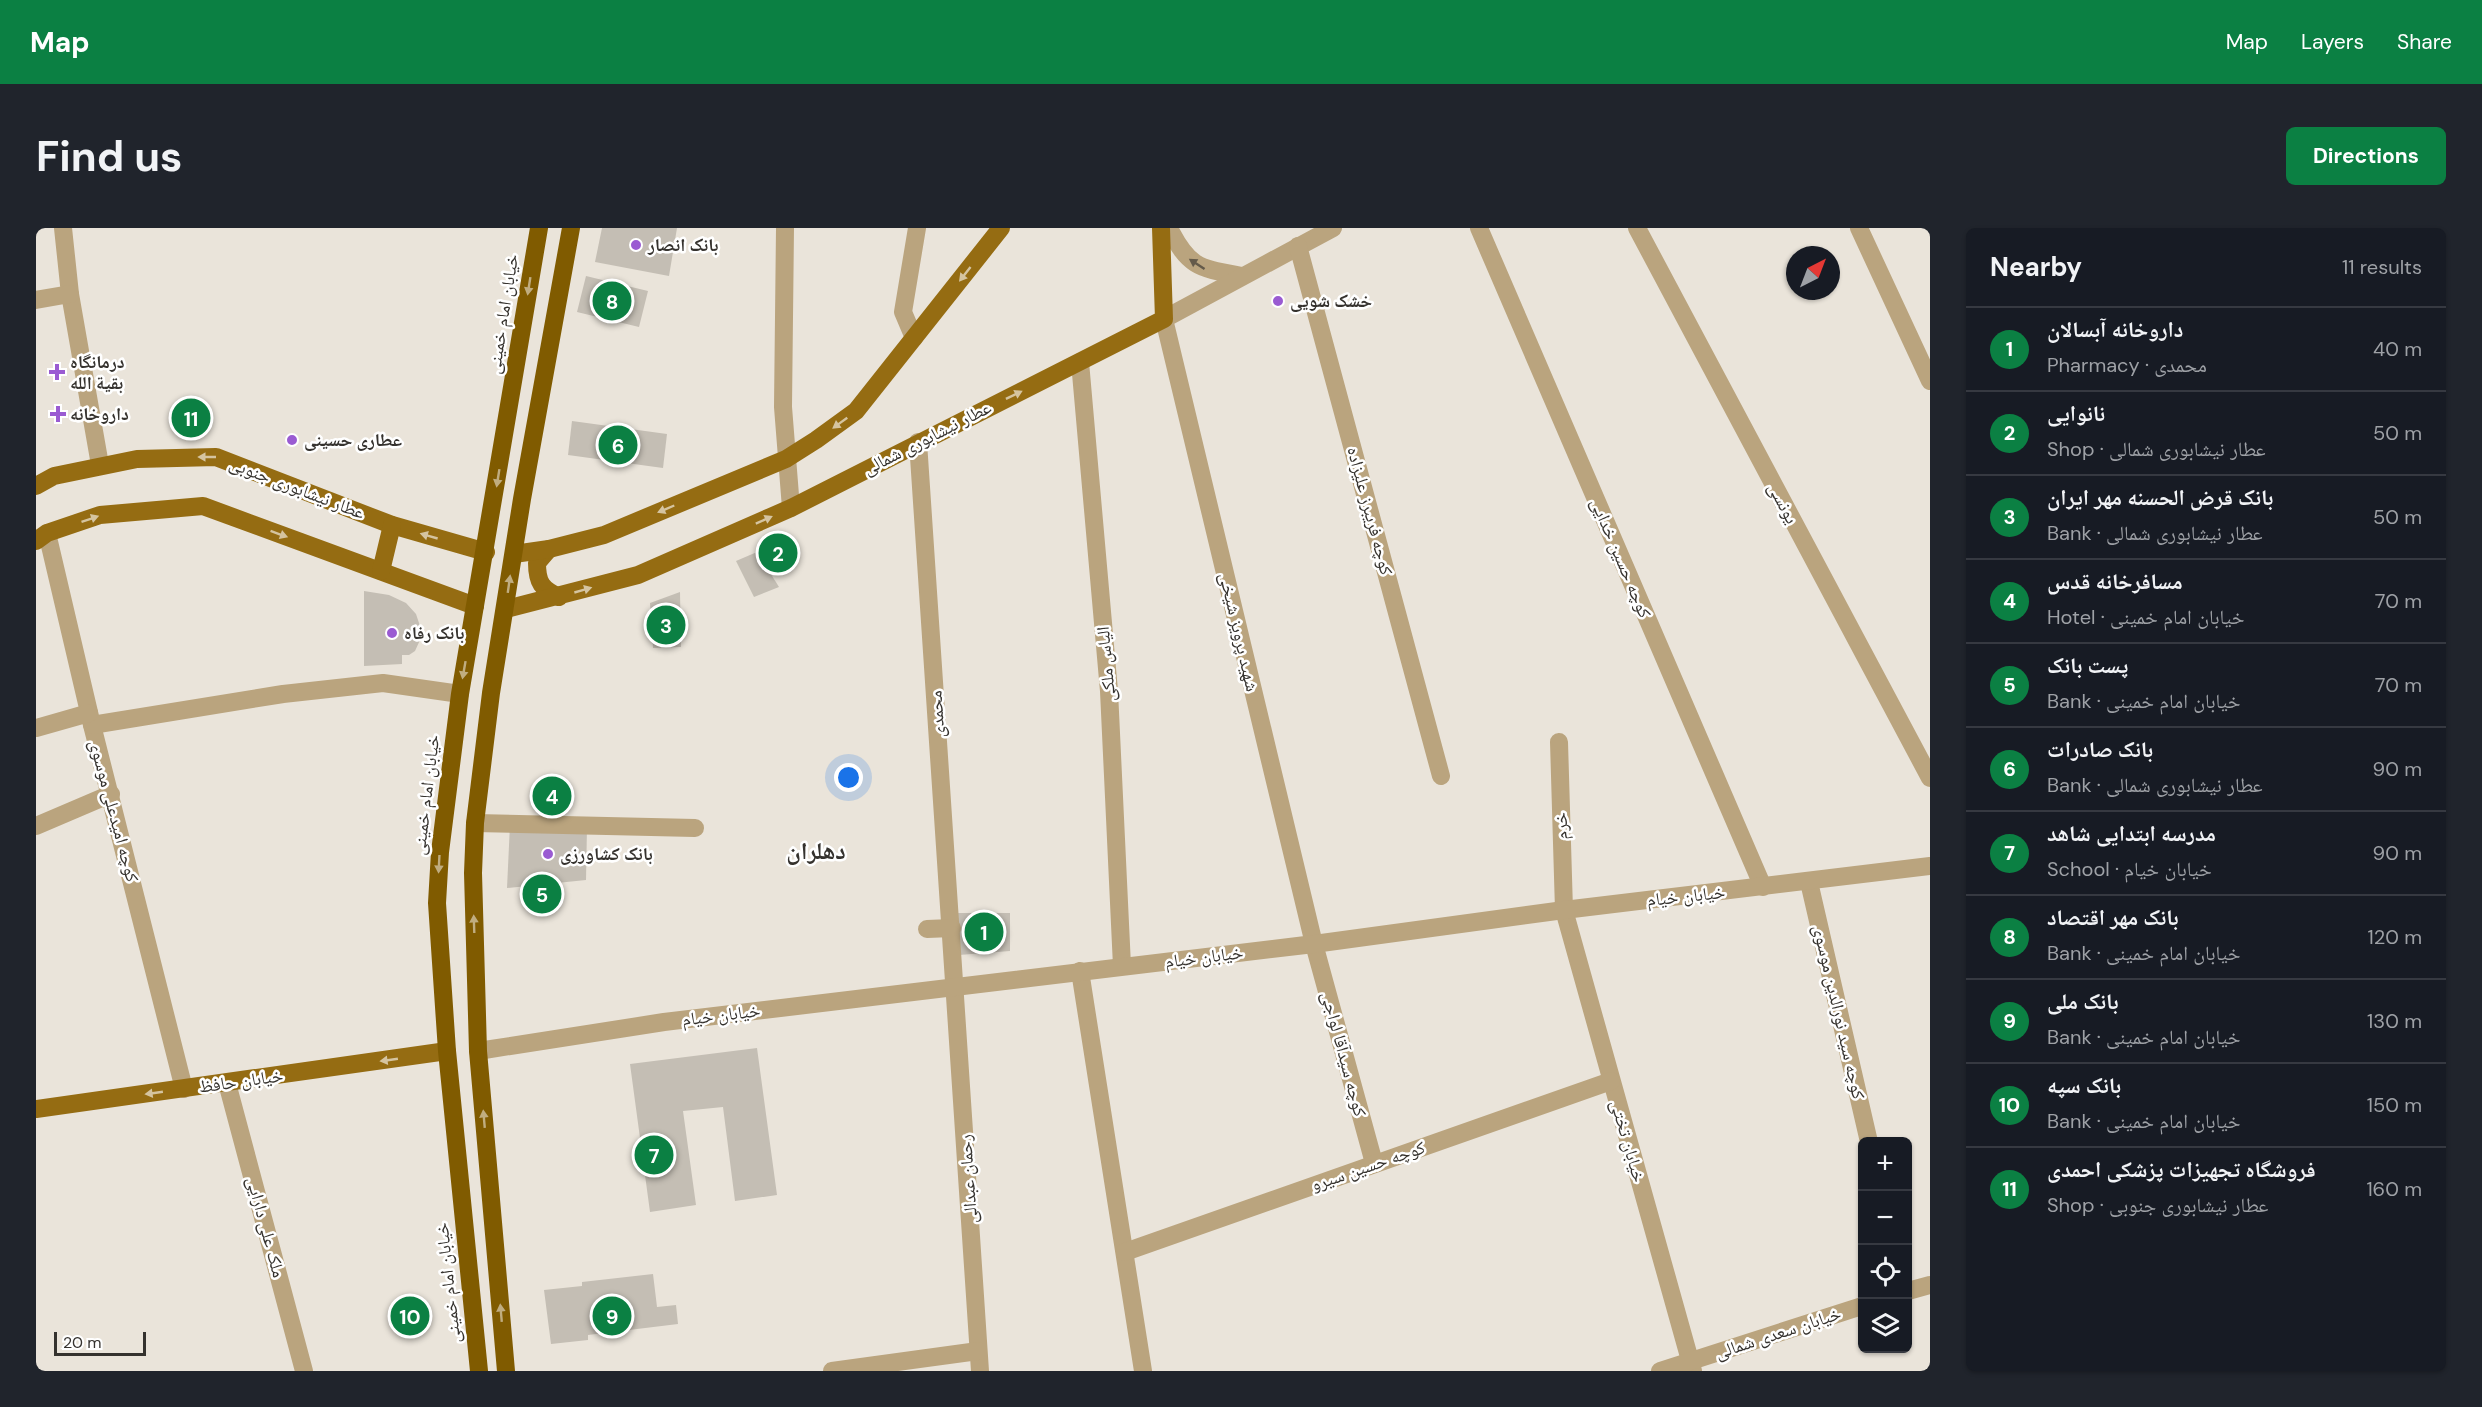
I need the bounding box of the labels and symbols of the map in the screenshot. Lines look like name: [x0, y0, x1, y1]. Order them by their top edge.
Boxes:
place label: بانک انصار: [647, 233, 718, 257]
marker: بانک انصار: [629, 238, 643, 252]
north arrow: [1786, 246, 1840, 300]
street label: خیابان امام خمینی: [482, 252, 524, 376]
one-way arrow: [1189, 259, 1205, 270]
one-way arrow: [958, 266, 971, 282]
one-way arrow: [525, 276, 534, 295]
pin: 8: [592, 278, 632, 324]
place label: خشک شویی: [1290, 289, 1373, 313]
marker: خشک شویی: [1271, 294, 1285, 308]
place label: درمانگاه بقیة الله: [70, 350, 125, 395]
marker: درمانگاه بقیة الله: [48, 363, 66, 381]
one-way arrow: [1005, 390, 1022, 400]
street label: عطار نیشابوری شمالی: [859, 395, 995, 481]
pin: 11: [172, 396, 210, 441]
place label: داروخانه: [70, 402, 129, 426]
marker: داروخانه: [51, 407, 65, 421]
one-way arrow: [832, 416, 847, 428]
pin: 6: [598, 422, 638, 468]
place label: عطاری حسینی: [304, 428, 402, 452]
marker: عطاری حسینی: [285, 433, 299, 447]
street label: کوچه فریبرز علیزاده: [1341, 444, 1399, 578]
street label: عطار نیشابوری جنوبی: [226, 451, 368, 525]
one-way arrow: [197, 452, 216, 462]
one-way arrow: [493, 469, 502, 488]
street label: یونسی: [1762, 478, 1804, 528]
street label: کوچه حسین خدایی: [1585, 494, 1657, 622]
one-way arrow: [657, 505, 675, 514]
one-way arrow: [81, 513, 99, 523]
one-way arrow: [756, 515, 773, 524]
one-way arrow: [270, 529, 288, 539]
pin: 2: [758, 530, 798, 576]
one-way arrow: [420, 531, 438, 540]
street label: شهید پرویز شیخی: [1214, 570, 1264, 694]
one-way arrow: [505, 575, 514, 594]
one-way arrow: [574, 585, 592, 594]
pin: 3: [646, 602, 686, 648]
place label: بانک رفاه: [404, 621, 464, 645]
street label: الیاس ملکی: [1091, 625, 1121, 703]
marker: بانک رفاه: [385, 626, 399, 640]
one-way arrow: [459, 661, 468, 680]
street label: محمدی: [923, 690, 951, 738]
street label: خیابان امام خمینی: [407, 734, 445, 856]
street label: کوچه امیدعلی موسوی: [83, 737, 145, 885]
your location: [834, 763, 863, 792]
pin: 4: [532, 774, 572, 818]
street label: خرم: [1549, 812, 1573, 840]
district label: دهلران: [786, 835, 846, 866]
place label: بانک کشاورزی: [560, 842, 653, 866]
marker: بانک کشاورزی: [541, 847, 555, 861]
one-way arrow: [435, 854, 444, 873]
pin: 5: [522, 872, 562, 916]
street label: خیابان خیام: [1646, 880, 1726, 912]
pin: 1: [964, 910, 1004, 954]
one-way arrow: [469, 914, 479, 933]
street label: کوچه سید نورالدین موسوی: [1807, 922, 1871, 1102]
street label: خیابان خیام: [1164, 940, 1244, 974]
street label: کوچه سیدآقا لواجی: [1316, 989, 1372, 1120]
street label: خیابان خیام: [681, 998, 761, 1032]
one-way arrow: [379, 1055, 398, 1064]
street label: خیابان حافظ: [197, 1063, 285, 1099]
one-way arrow: [144, 1088, 163, 1097]
street label: خیابان تختی: [1605, 1097, 1651, 1185]
one-way arrow: [479, 1109, 489, 1128]
pin: 7: [634, 1132, 674, 1178]
street label: رحمان عبدالی: [953, 1134, 983, 1224]
street label: کوچه حسین سیرو: [1308, 1135, 1429, 1197]
street label: ملک علی دارایی: [241, 1174, 291, 1280]
street label: خیابان امام خمینی: [430, 1222, 466, 1344]
pin: 10: [390, 1294, 430, 1338]
pin: 9: [592, 1294, 632, 1338]
street label: خیابان سعدی شمالی: [1712, 1301, 1844, 1365]
one-way arrow: [496, 1303, 506, 1322]
scale bar: [54, 1329, 146, 1356]

